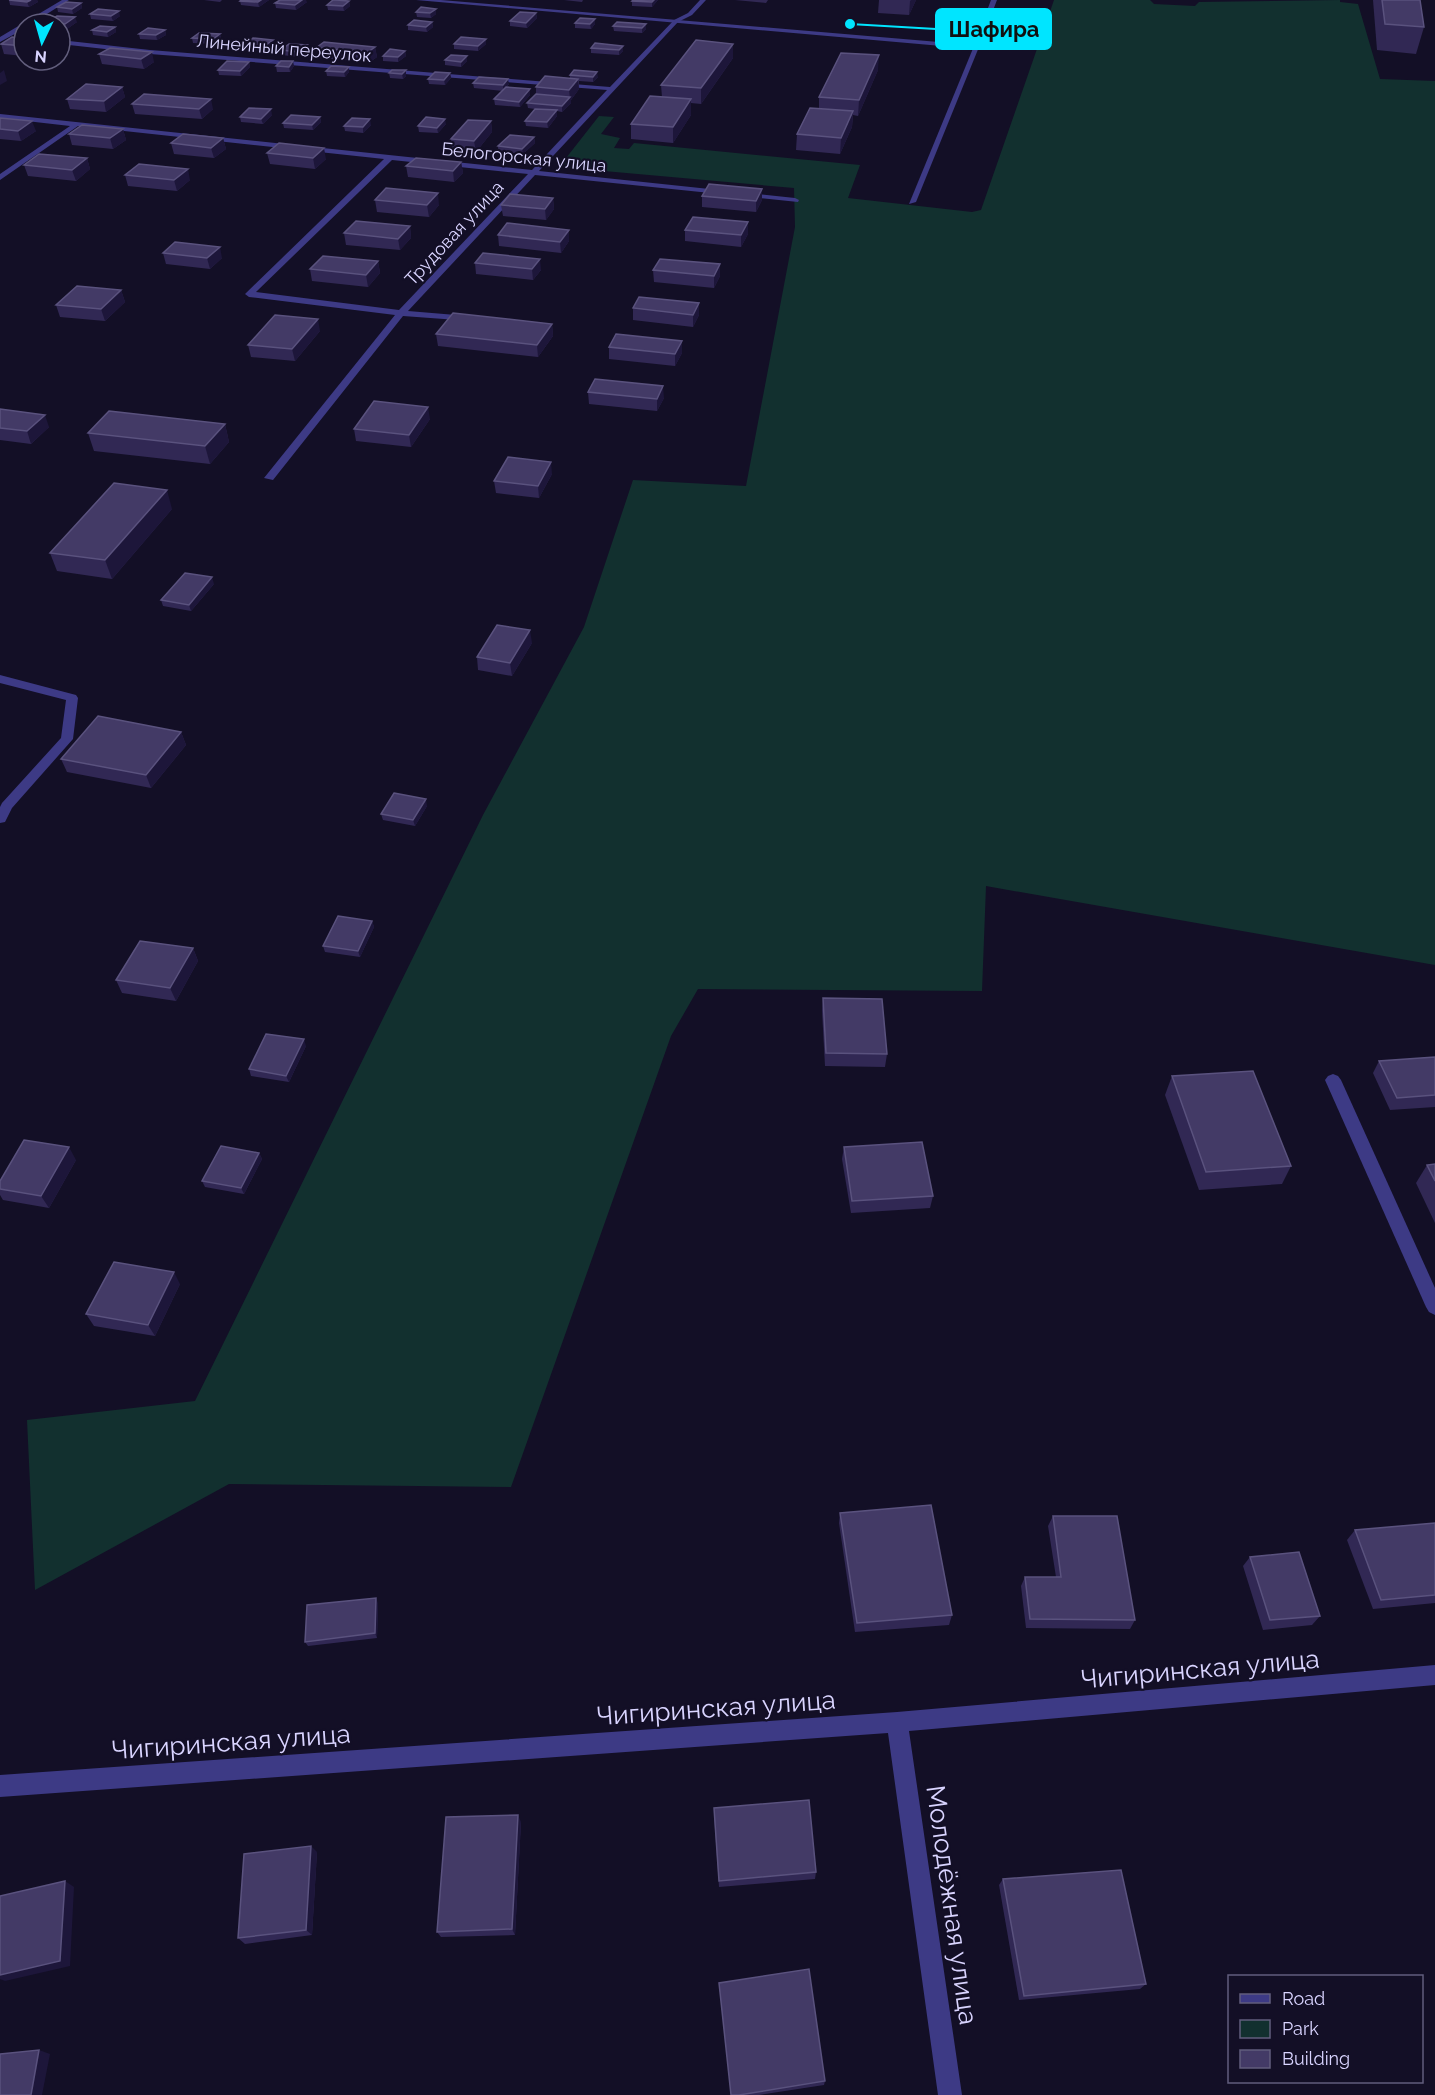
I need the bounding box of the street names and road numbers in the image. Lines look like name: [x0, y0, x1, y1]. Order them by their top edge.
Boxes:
street label: Линейный переулок: [196, 30, 372, 66]
street label: Белогорская улица: [440, 138, 608, 176]
street label: Трудовая улица: [400, 177, 508, 289]
street label: Чигиринская улица: [1079, 1644, 1321, 1694]
street label: Чигиринская улица: [595, 1685, 837, 1731]
street label: Чигиринская улица: [110, 1719, 352, 1765]
street label: Молодёжная улица: [920, 1783, 984, 2027]

